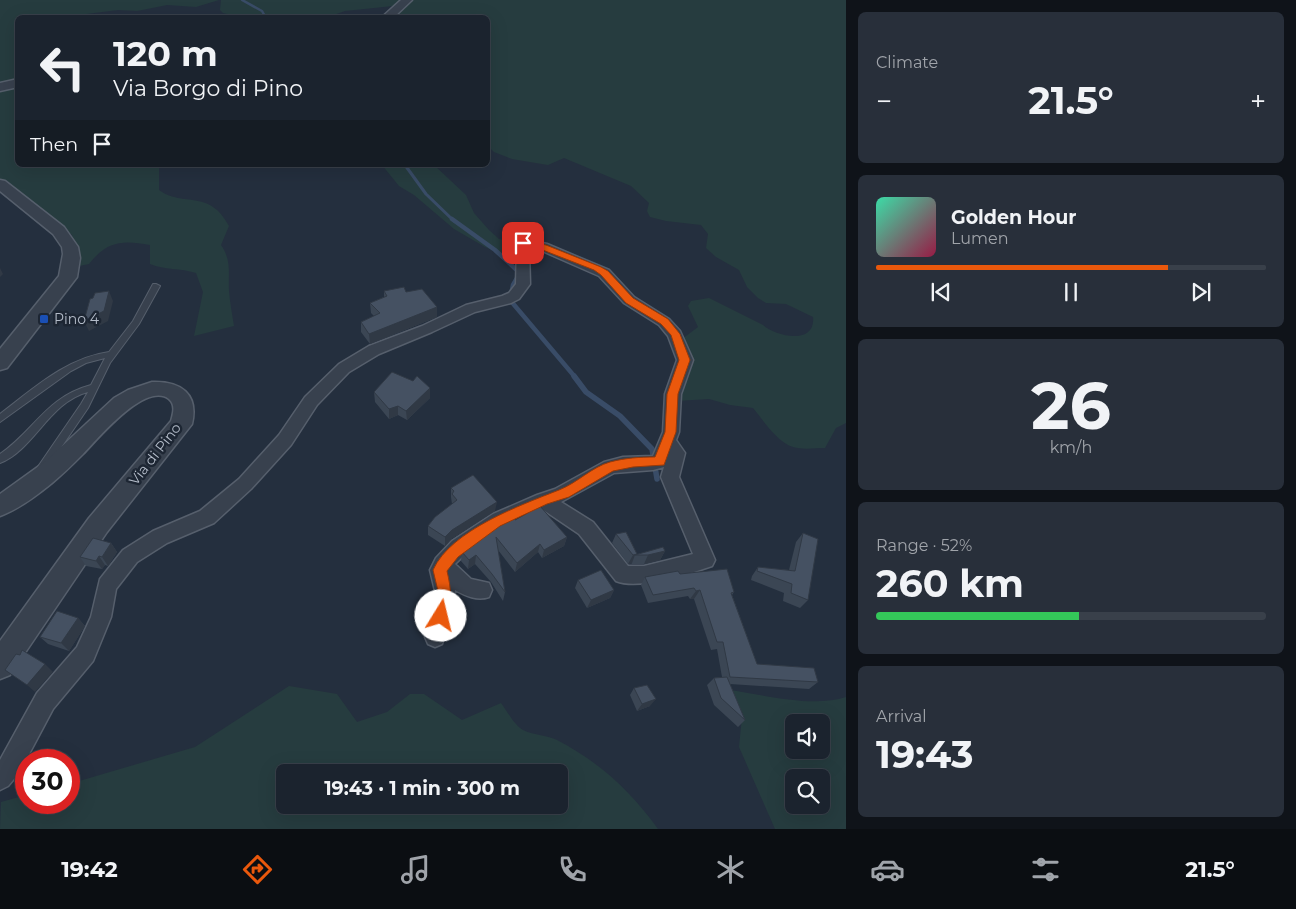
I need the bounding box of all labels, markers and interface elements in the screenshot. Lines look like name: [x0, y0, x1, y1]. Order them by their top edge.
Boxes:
text: 120 m: [113, 32, 218, 75]
icon: left: [30, 35, 95, 100]
text: Climate: [876, 53, 938, 72]
text: Via Borgo di Pino: [113, 75, 303, 102]
text: 21.5°: [1028, 77, 1114, 124]
text: −: [876, 84, 892, 118]
text: +: [1250, 84, 1266, 118]
icon: arrive: [88, 130, 116, 158]
text: Then: [30, 133, 78, 156]
text: Golden Hour: [951, 206, 1077, 229]
pin: [502, 222, 544, 264]
icon: arrive: [509, 229, 537, 257]
text: Lumen: [951, 229, 1009, 248]
icon: previous: [927, 278, 955, 306]
icon: pause: [1057, 278, 1085, 306]
icon: next: [1187, 278, 1215, 306]
place label: Pino 4: [54, 310, 100, 328]
marker: Pino 4: [38, 313, 50, 325]
text: 26: [1031, 366, 1111, 445]
street label: Via di Pino: [125, 419, 185, 489]
text: km/h: [1050, 438, 1092, 457]
text: Range · 52%: [876, 536, 972, 555]
text: 260 km: [876, 560, 1024, 607]
position arrow: [414, 589, 466, 641]
text: Arrival: [876, 707, 926, 726]
map controls: [785, 714, 830, 814]
button: sound: [785, 714, 830, 759]
text: 19:43: [876, 731, 973, 778]
speed limit sign: 30: [15, 749, 80, 814]
button: search: [785, 769, 830, 814]
text: 19:43 · 1 min · 300 m: [324, 777, 520, 800]
icon: directions: [240, 852, 275, 887]
icon: music: [398, 852, 433, 887]
icon: phone: [555, 852, 590, 887]
icon: climate: [713, 852, 748, 887]
icon: car: [870, 852, 905, 887]
icon: filters: [1028, 852, 1063, 887]
text: 19:42: [61, 856, 118, 883]
text: 21.5°: [1185, 856, 1235, 883]

